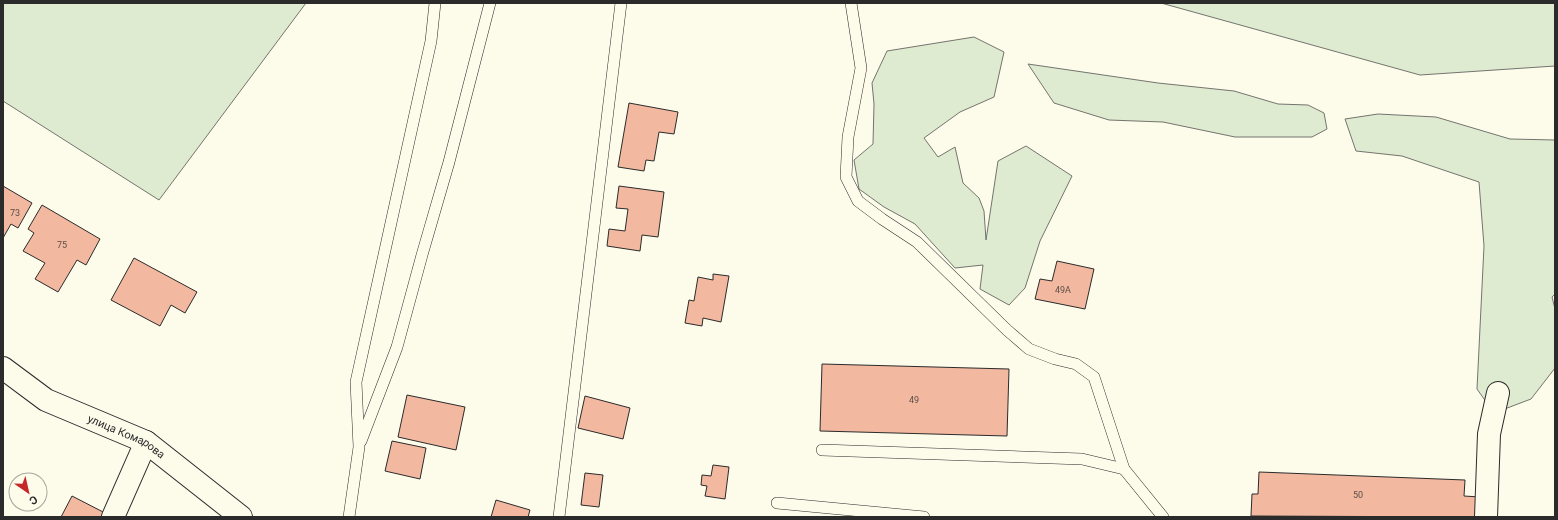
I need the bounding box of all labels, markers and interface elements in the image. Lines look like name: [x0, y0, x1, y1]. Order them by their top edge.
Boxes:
house number: 73: [10, 208, 20, 218]
house number: 75: [57, 240, 67, 250]
house number: 49А: [1055, 285, 1071, 295]
house number: 49: [909, 395, 919, 405]
street label: улица Комарова: [86, 412, 168, 461]
north arrow: [8, 472, 48, 512]
house number: 50: [1353, 490, 1363, 500]
text: С: [27, 492, 40, 507]

